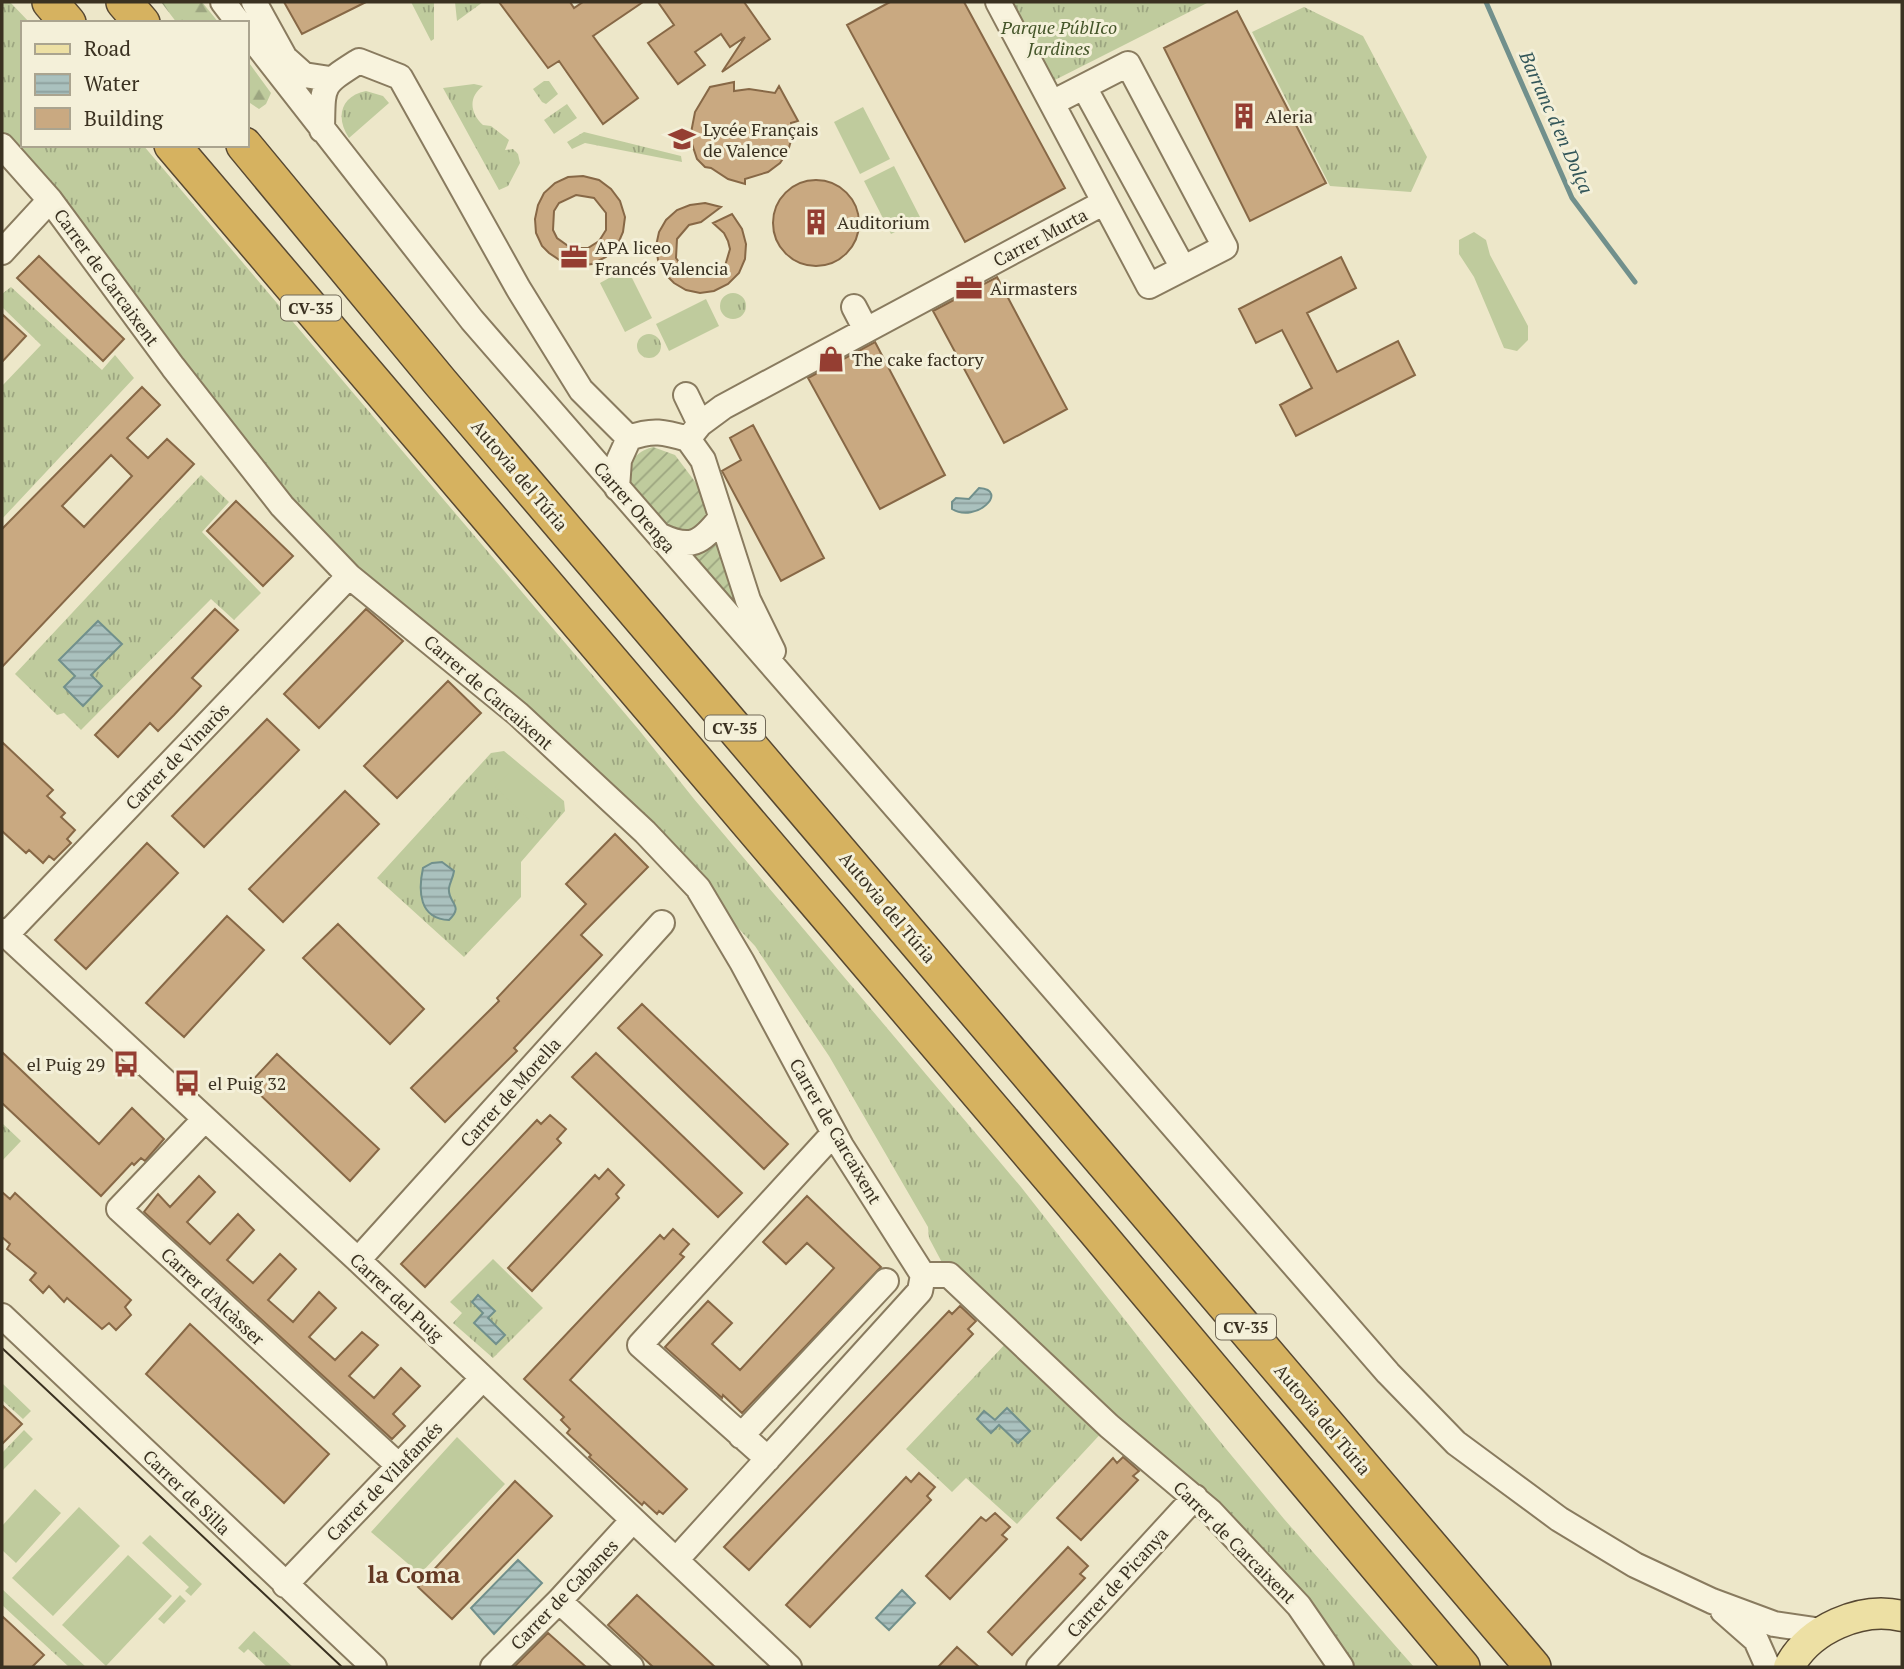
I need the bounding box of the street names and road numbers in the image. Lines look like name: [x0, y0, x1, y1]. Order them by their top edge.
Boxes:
street label: Carrer Murta: [989, 202, 1091, 272]
street label: Carrer de Carcaixent: [49, 203, 165, 351]
road number: CV-35: [281, 296, 341, 320]
street label: Autovia del Túria: [466, 414, 574, 536]
street label: Carrer Orenga: [589, 456, 681, 558]
street label: Carrer de Carcaixent: [419, 629, 559, 755]
street label: Carrer de Vinaròs: [120, 697, 234, 815]
road number: CV-35: [705, 716, 765, 740]
street label: Autovia del Túria: [834, 846, 942, 968]
street label: Carrer de Morella: [454, 1032, 566, 1152]
street label: Carrer de Carcaixent: [785, 1054, 888, 1208]
street label: Carrer d'Alcàsser: [156, 1242, 270, 1350]
street label: Carrer del Puig: [345, 1247, 449, 1347]
road number: CV-35: [1216, 1315, 1276, 1340]
street label: Autovia del Túria: [1269, 1358, 1377, 1480]
street label: Carrer de Vilafamés: [321, 1416, 447, 1546]
street label: Carrer de Silla: [138, 1444, 236, 1540]
street label: Carrer de Carcaixent: [1168, 1475, 1302, 1609]
street label: Carrer de Picanya: [1061, 1522, 1173, 1642]
street label: Carrer de Cabanes: [505, 1533, 623, 1655]

